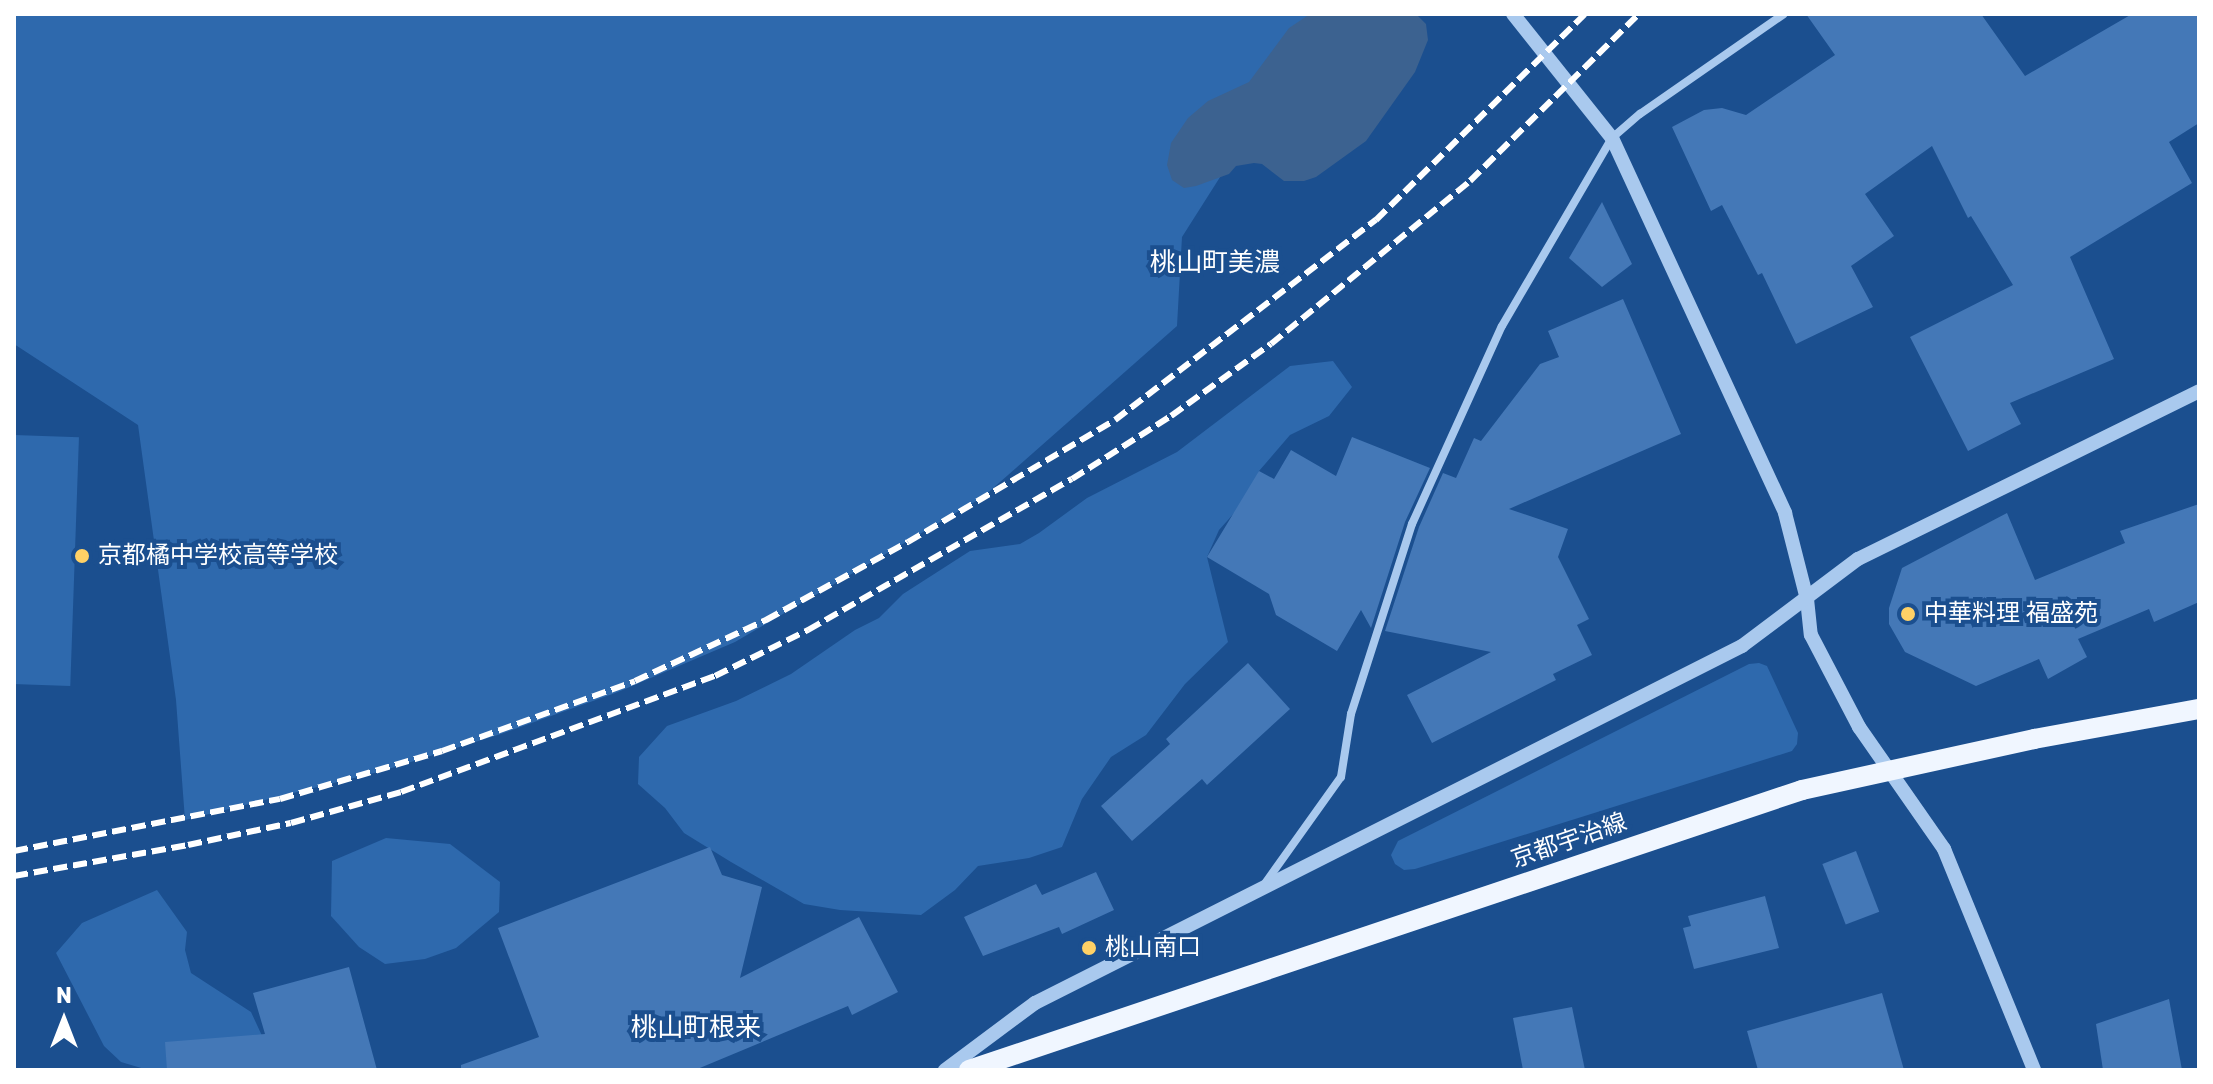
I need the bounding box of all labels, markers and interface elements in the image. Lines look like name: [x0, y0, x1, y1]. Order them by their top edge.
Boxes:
district label: 桃山町美濃: [1150, 247, 1280, 279]
place label: 京都橘中学校高等学校: [98, 542, 338, 570]
marker: 京都橘中学校高等学校: [73, 547, 91, 565]
place label: 中華料理 福盛苑: [1924, 600, 2098, 628]
marker: 中華料理 福盛苑: [1899, 605, 1917, 623]
street label: 京都宇治線: [1508, 808, 1630, 874]
place label: 桃山南口: [1105, 934, 1201, 962]
marker: 桃山南口: [1080, 939, 1098, 957]
north arrow: [24, 980, 104, 1060]
text: N: [56, 982, 72, 1009]
district label: 桃山町根来: [631, 1012, 761, 1044]

